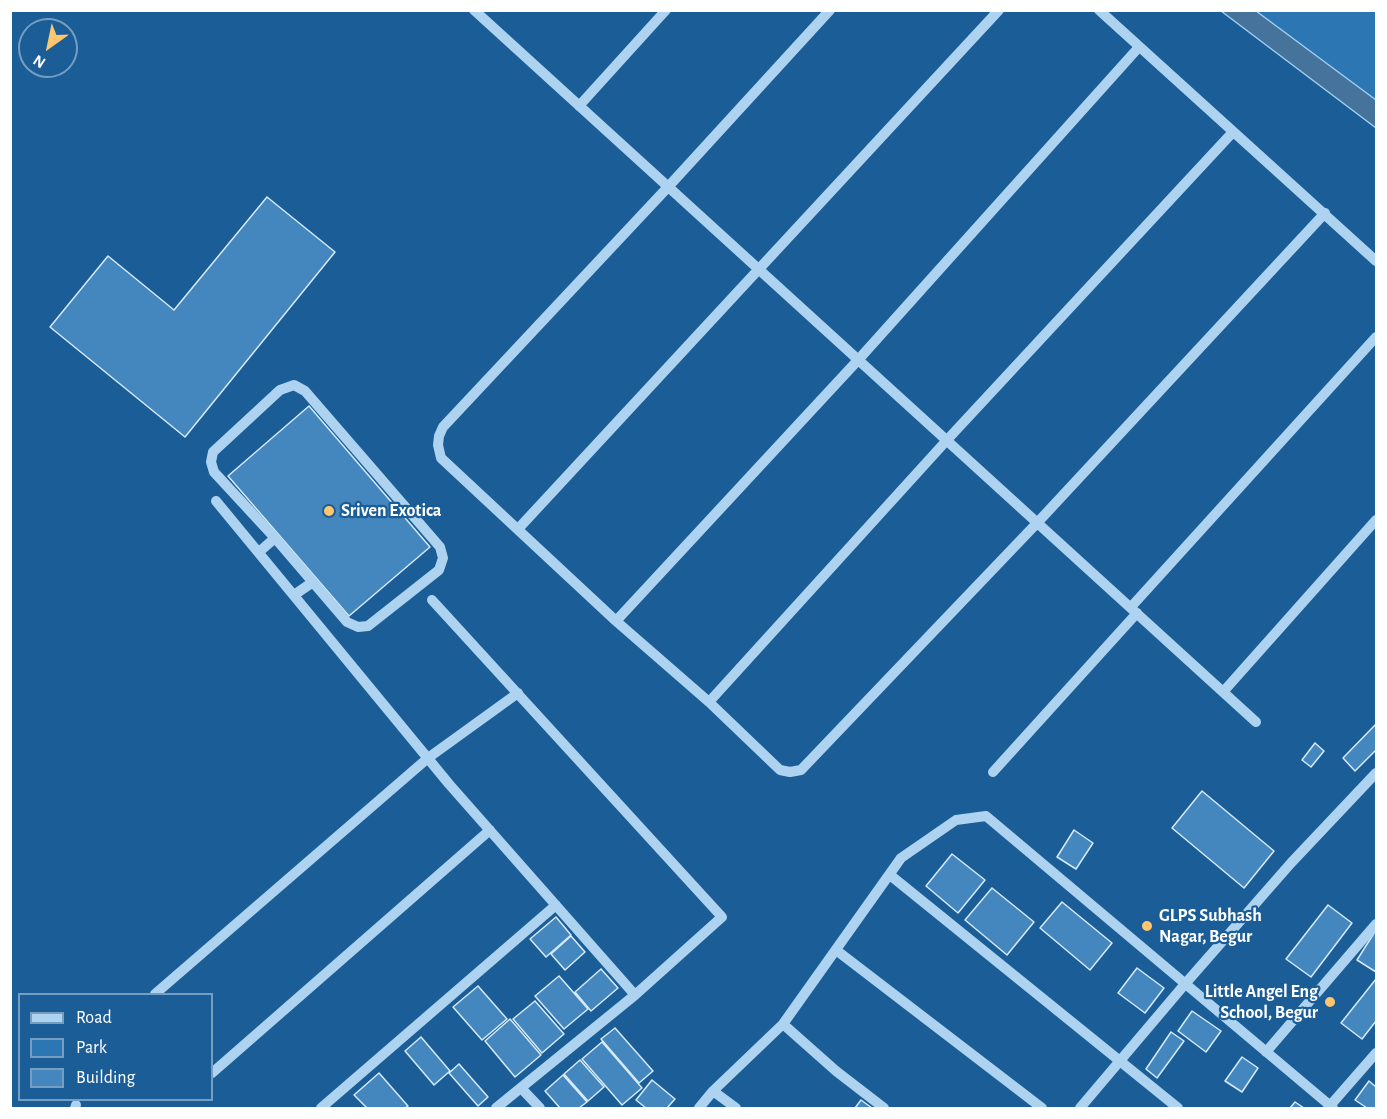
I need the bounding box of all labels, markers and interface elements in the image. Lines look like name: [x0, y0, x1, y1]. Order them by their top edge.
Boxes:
north arrow: [18, 18, 78, 78]
text: N: [30, 52, 48, 71]
place label: Sriven Exotica: [341, 500, 442, 522]
marker: Sriven Exotica: [322, 504, 336, 518]
place label: GLPS Subhash Nagar, Begur: [1159, 905, 1262, 948]
marker: GLPS Subhash Nagar, Begur: [1140, 919, 1154, 933]
place label: Little Angel Eng School, Begur: [1205, 981, 1318, 1024]
legend: [18, 993, 213, 1101]
marker: Little Angel Eng School, Begur: [1323, 995, 1337, 1009]
text: Road: [76, 1009, 112, 1027]
text: Park: [76, 1039, 107, 1057]
text: Building: [76, 1069, 135, 1087]

